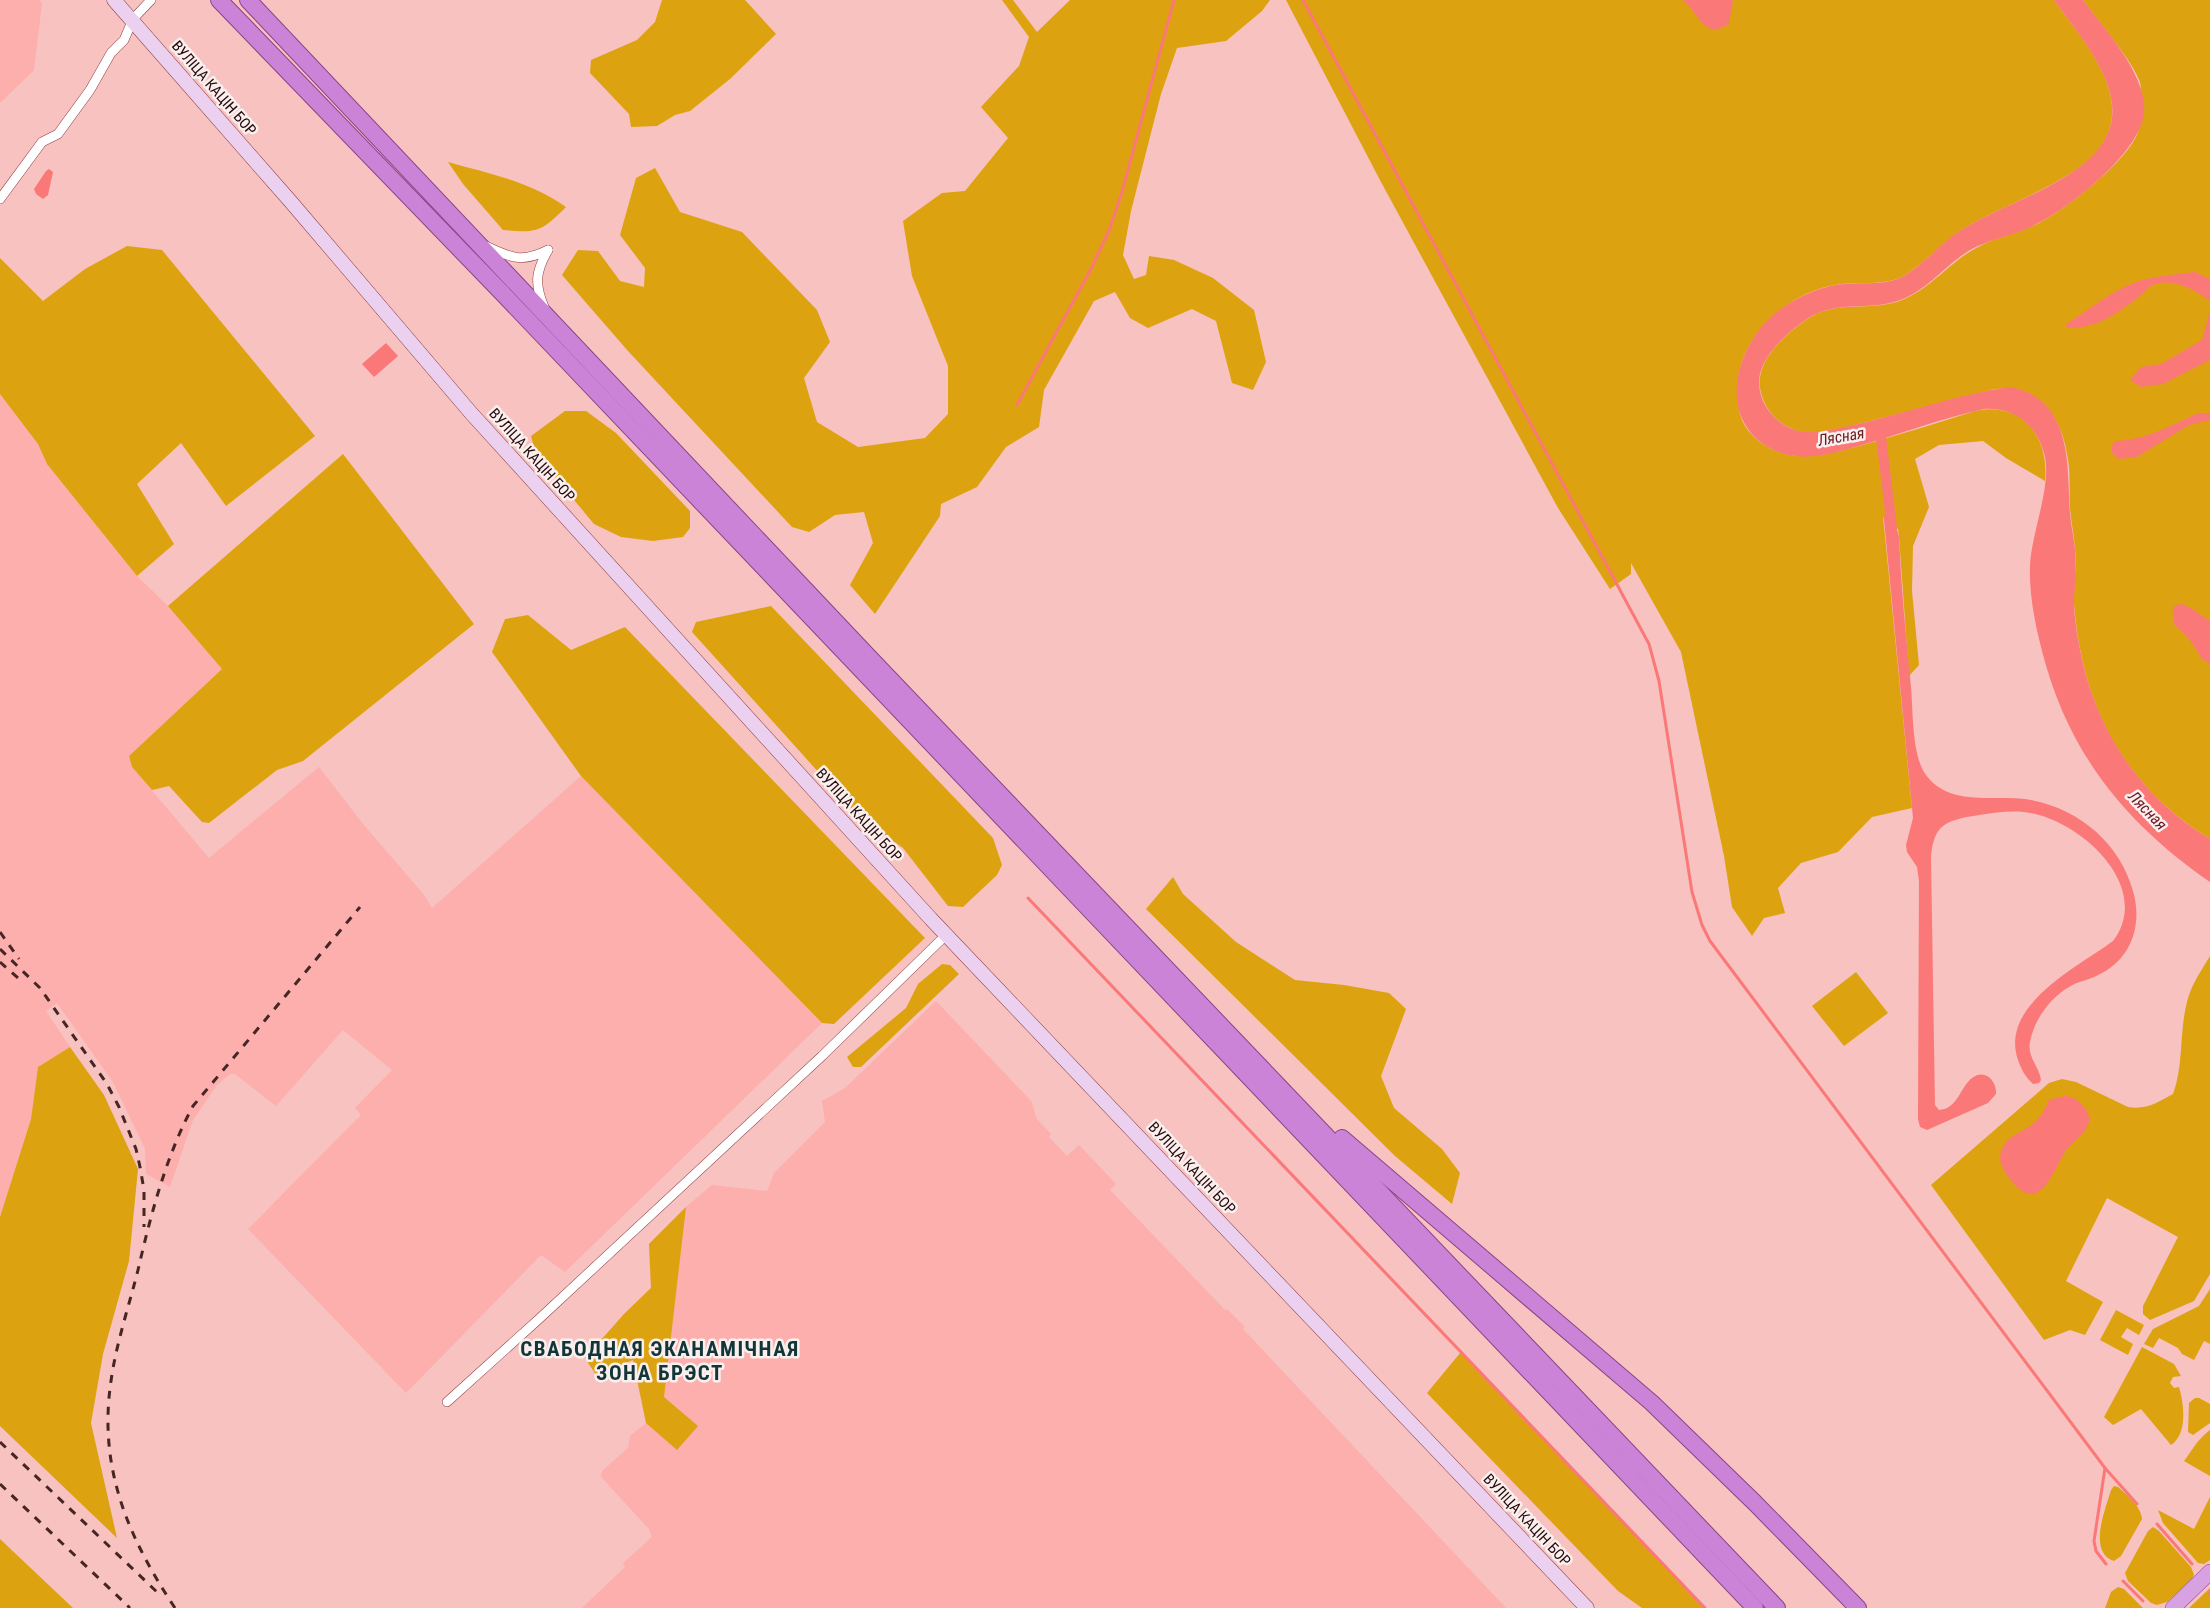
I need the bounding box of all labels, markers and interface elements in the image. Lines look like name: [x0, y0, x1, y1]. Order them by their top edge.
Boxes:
street label: ВУЛІЦА КАЦІН БОР: [168, 37, 260, 139]
street label: ВУЛІЦА КАЦІН БОР: [485, 405, 579, 505]
water label: Лясная: [1815, 423, 1866, 450]
street label: ВУЛІЦА КАЦІН БОР: [812, 765, 906, 865]
water label: Лясная: [2124, 786, 2171, 834]
street label: ВУЛІЦА КАЦІН БОР: [1145, 1118, 1239, 1218]
district label: СВАБОДНАЯ ЭКАНАМІЧНАЯ ЗОНА БРЭСТ: [520, 1337, 800, 1385]
street label: ВУЛІЦА КАЦІН БОР: [1480, 1470, 1574, 1570]

